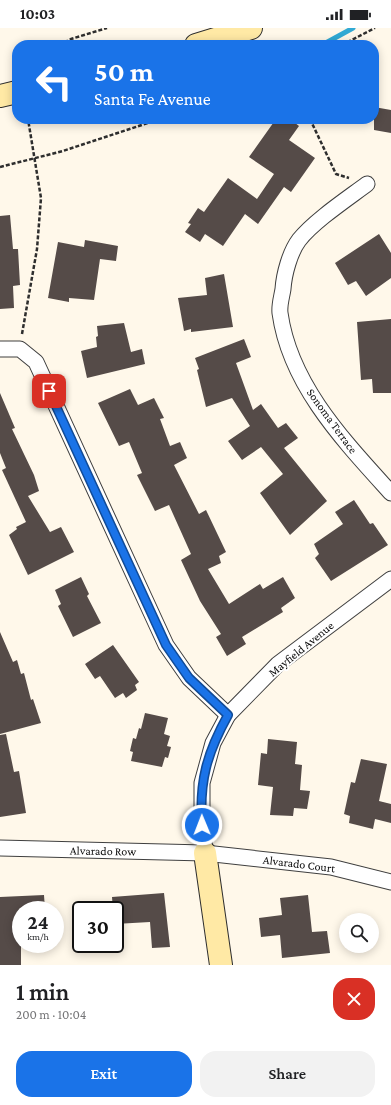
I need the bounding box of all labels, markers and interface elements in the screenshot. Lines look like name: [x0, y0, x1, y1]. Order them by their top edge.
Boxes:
text: 10:03: [20, 6, 55, 22]
icon: left: [28, 56, 80, 108]
text: 50 m: [94, 56, 154, 87]
text: Santa Fe Avenue: [94, 89, 211, 109]
pin: [32, 374, 66, 408]
icon: arrive: [38, 380, 60, 402]
street label: Sonoma Terrace: [304, 386, 360, 456]
street label: Mayfield Avenue: [266, 618, 336, 680]
position arrow: [181, 804, 223, 846]
street label: Alvarado Row: [70, 843, 136, 859]
street label: Alvarado Court: [262, 853, 337, 876]
speed limit sign: 30: [72, 901, 124, 953]
text: 24: [28, 911, 48, 933]
map controls: [339, 913, 379, 953]
button: search: [339, 913, 379, 953]
text: km/h: [27, 931, 49, 942]
text: 1 min: [16, 978, 69, 1005]
button: close: [333, 978, 375, 1020]
text: 200 m · 10:04: [16, 1007, 86, 1022]
button: Exit: [16, 1051, 192, 1097]
button: Share: [200, 1051, 375, 1097]

